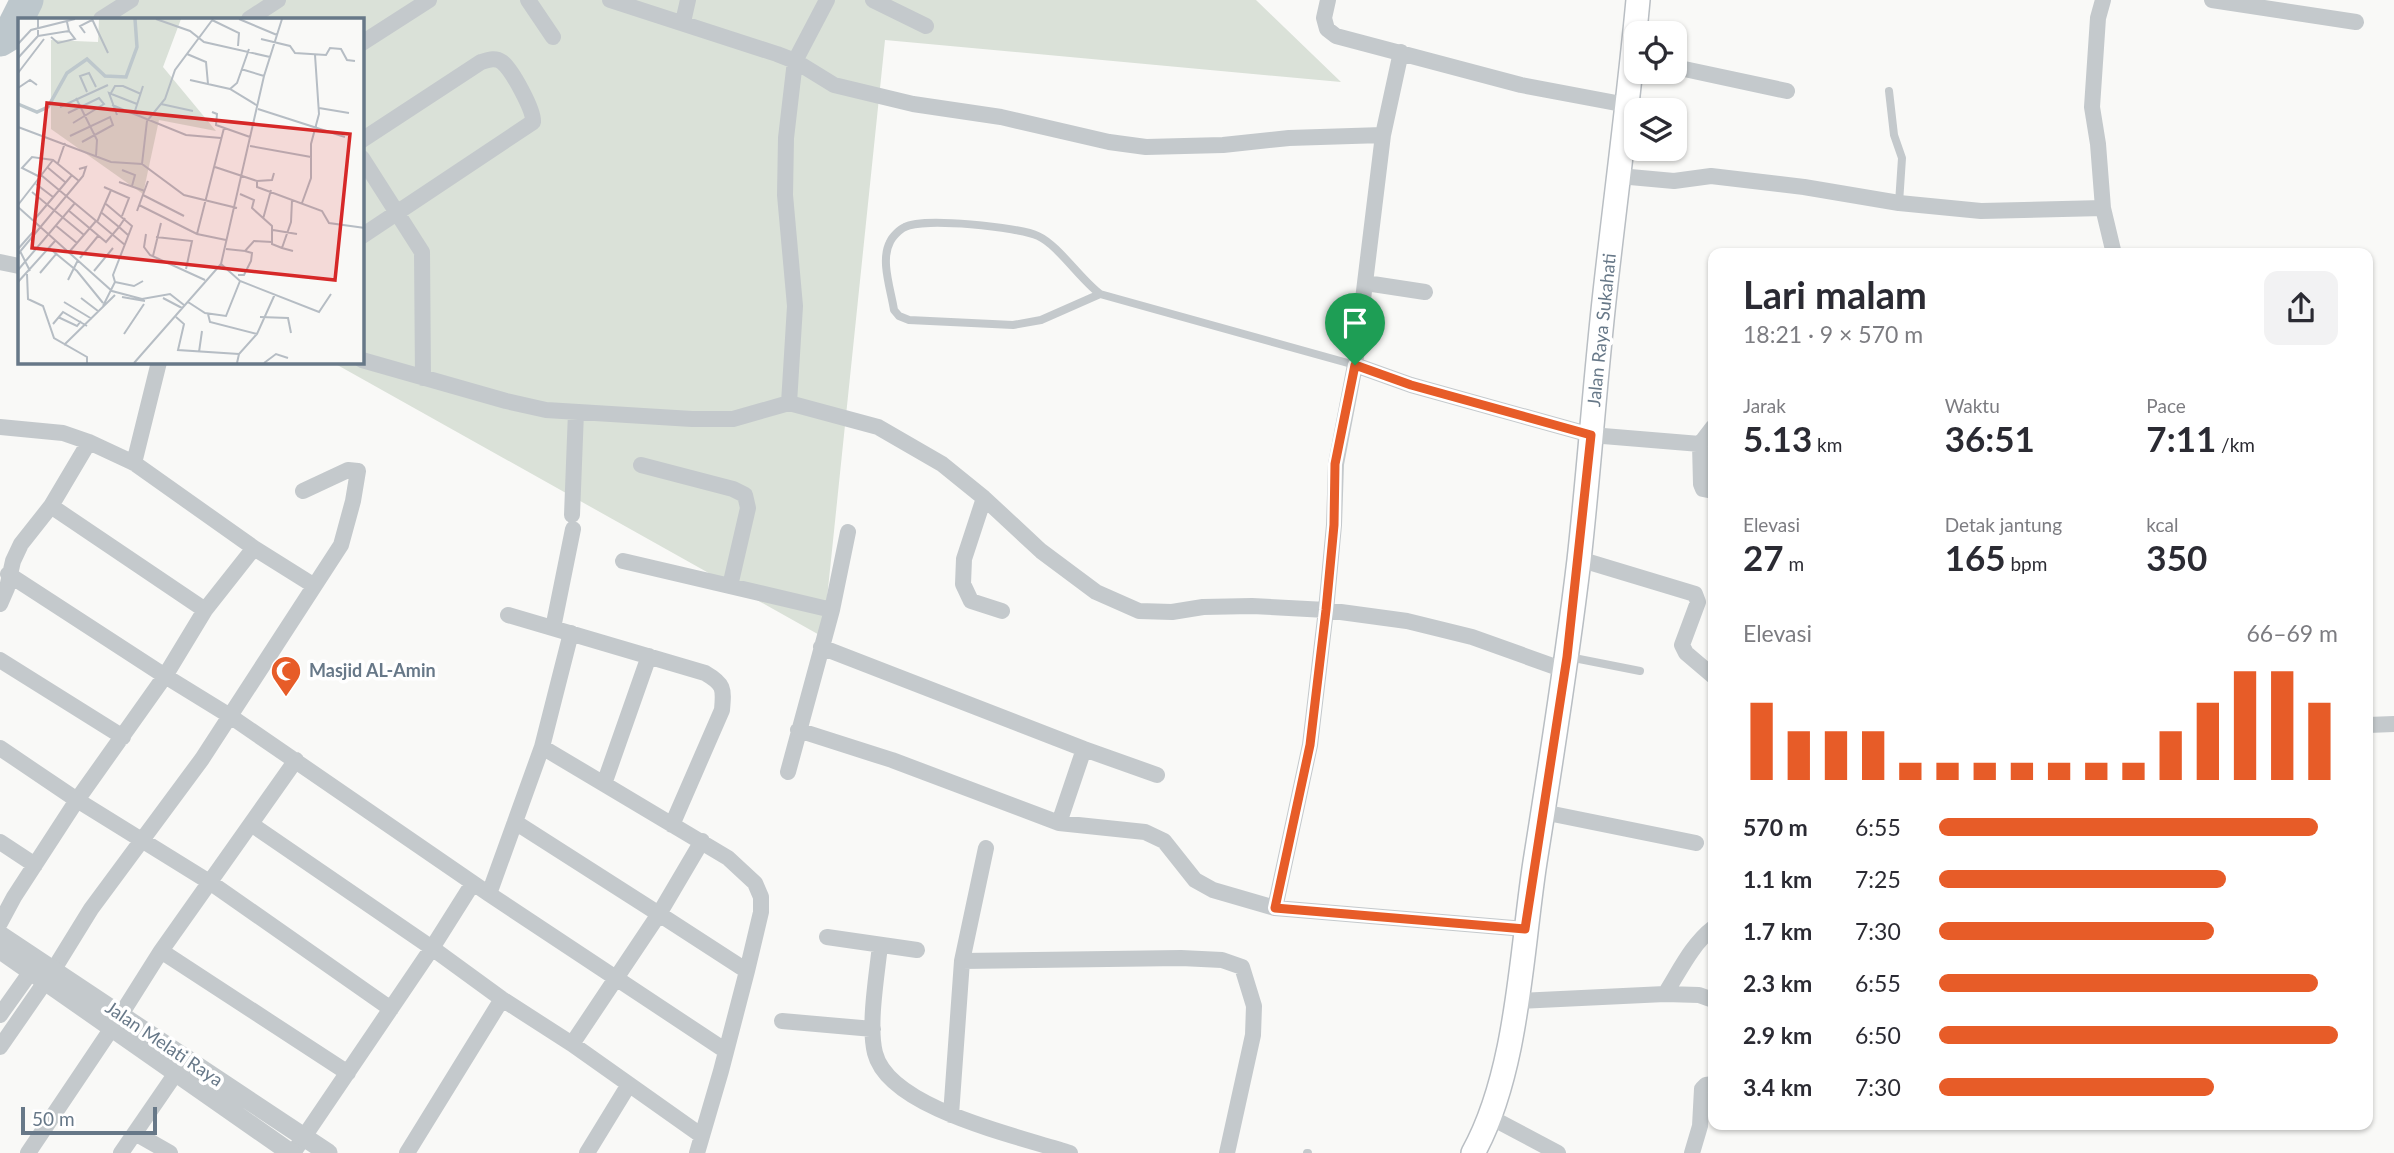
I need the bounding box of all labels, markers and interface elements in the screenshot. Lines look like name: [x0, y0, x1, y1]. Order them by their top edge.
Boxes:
inset map: [18, 18, 364, 364]
map controls: [1624, 21, 1687, 161]
button: locate: [1624, 21, 1687, 84]
button: layers: [1624, 98, 1687, 161]
street label: Jalan Raya Sukahati: [1582, 252, 1620, 408]
text: Lari malam: [1743, 271, 1927, 317]
button: share: [2264, 271, 2338, 345]
pin: [1325, 293, 1385, 365]
icon: arrive: [1336, 304, 1374, 342]
text: 18:21 · 9 × 570 m: [1743, 320, 1923, 348]
text: Jarak: [1743, 394, 1786, 417]
text: Waktu: [1945, 394, 2000, 417]
text: Pace: [2146, 394, 2186, 417]
text: 5.13: [1743, 417, 1812, 459]
text: 36:51: [1945, 417, 2035, 459]
text: 7:11: [2146, 417, 2216, 459]
text: km: [1812, 433, 1842, 456]
text: /km: [2216, 433, 2255, 456]
text: Elevasi: [1743, 513, 1800, 536]
text: Detak jantung: [1945, 513, 2062, 536]
text: kcal: [2146, 513, 2178, 536]
text: 27: [1743, 536, 1784, 578]
text: 165: [1945, 536, 2006, 578]
text: 350: [2146, 536, 2207, 578]
text: m: [1784, 552, 1804, 575]
text: bpm: [2006, 552, 2047, 575]
text: Elevasi: [1743, 619, 1812, 647]
text: 66–69 m: [2246, 619, 2338, 647]
mosque icon: Masjid AL-Amin: [269, 654, 303, 698]
place label: Masjid AL-Amin: [309, 659, 436, 681]
text: 570 m: [1743, 813, 1808, 841]
text: 6:55: [1855, 813, 1901, 841]
text: 1.1 km: [1743, 865, 1812, 893]
text: 7:25: [1855, 865, 1901, 893]
text: 1.7 km: [1743, 917, 1812, 945]
text: 7:30: [1855, 917, 1901, 945]
text: 2.3 km: [1743, 969, 1812, 997]
text: 6:55: [1855, 969, 1901, 997]
street label: Jalan Melati Raya: [102, 996, 227, 1091]
text: 2.9 km: [1743, 1021, 1812, 1049]
text: 6:50: [1855, 1021, 1901, 1049]
text: 3.4 km: [1743, 1073, 1812, 1101]
text: 7:30: [1855, 1073, 1901, 1101]
scale bar: [21, 1104, 158, 1136]
text: 50 m: [32, 1107, 75, 1130]

